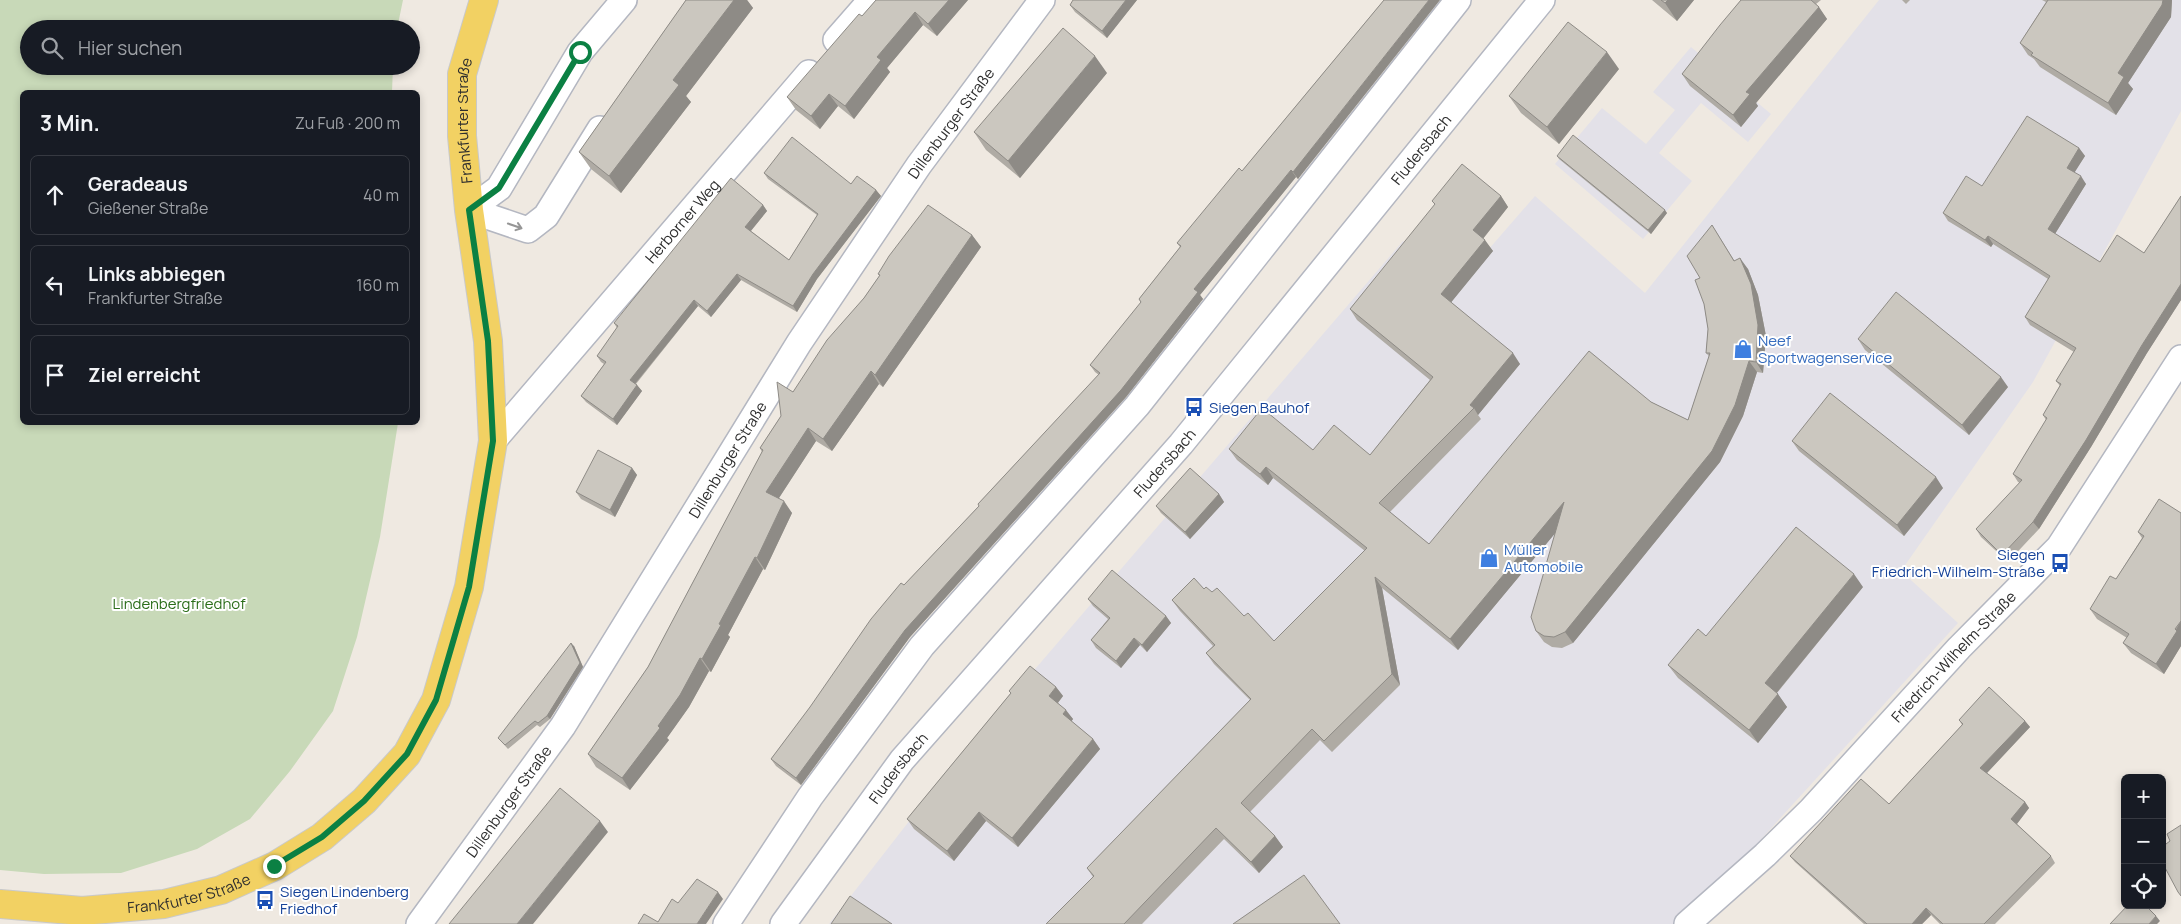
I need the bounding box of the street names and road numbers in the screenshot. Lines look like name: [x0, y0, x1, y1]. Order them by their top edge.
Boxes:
street label: Frankfurter Straße: [451, 55, 477, 184]
street label: Dillenburger Straße: [902, 63, 999, 183]
street label: Fludersbach: [1386, 110, 1456, 189]
street label: Herborner Weg: [640, 174, 724, 267]
street label: Dillenburger Straße: [683, 397, 771, 522]
street label: Fludersbach: [1128, 424, 1200, 502]
street label: Friedrich-Wilhelm-Straße: [1886, 586, 2021, 726]
street label: Fludersbach: [863, 728, 932, 808]
street label: Dillenburger Straße: [461, 741, 556, 861]
street label: Frankfurter Straße: [126, 868, 254, 918]

